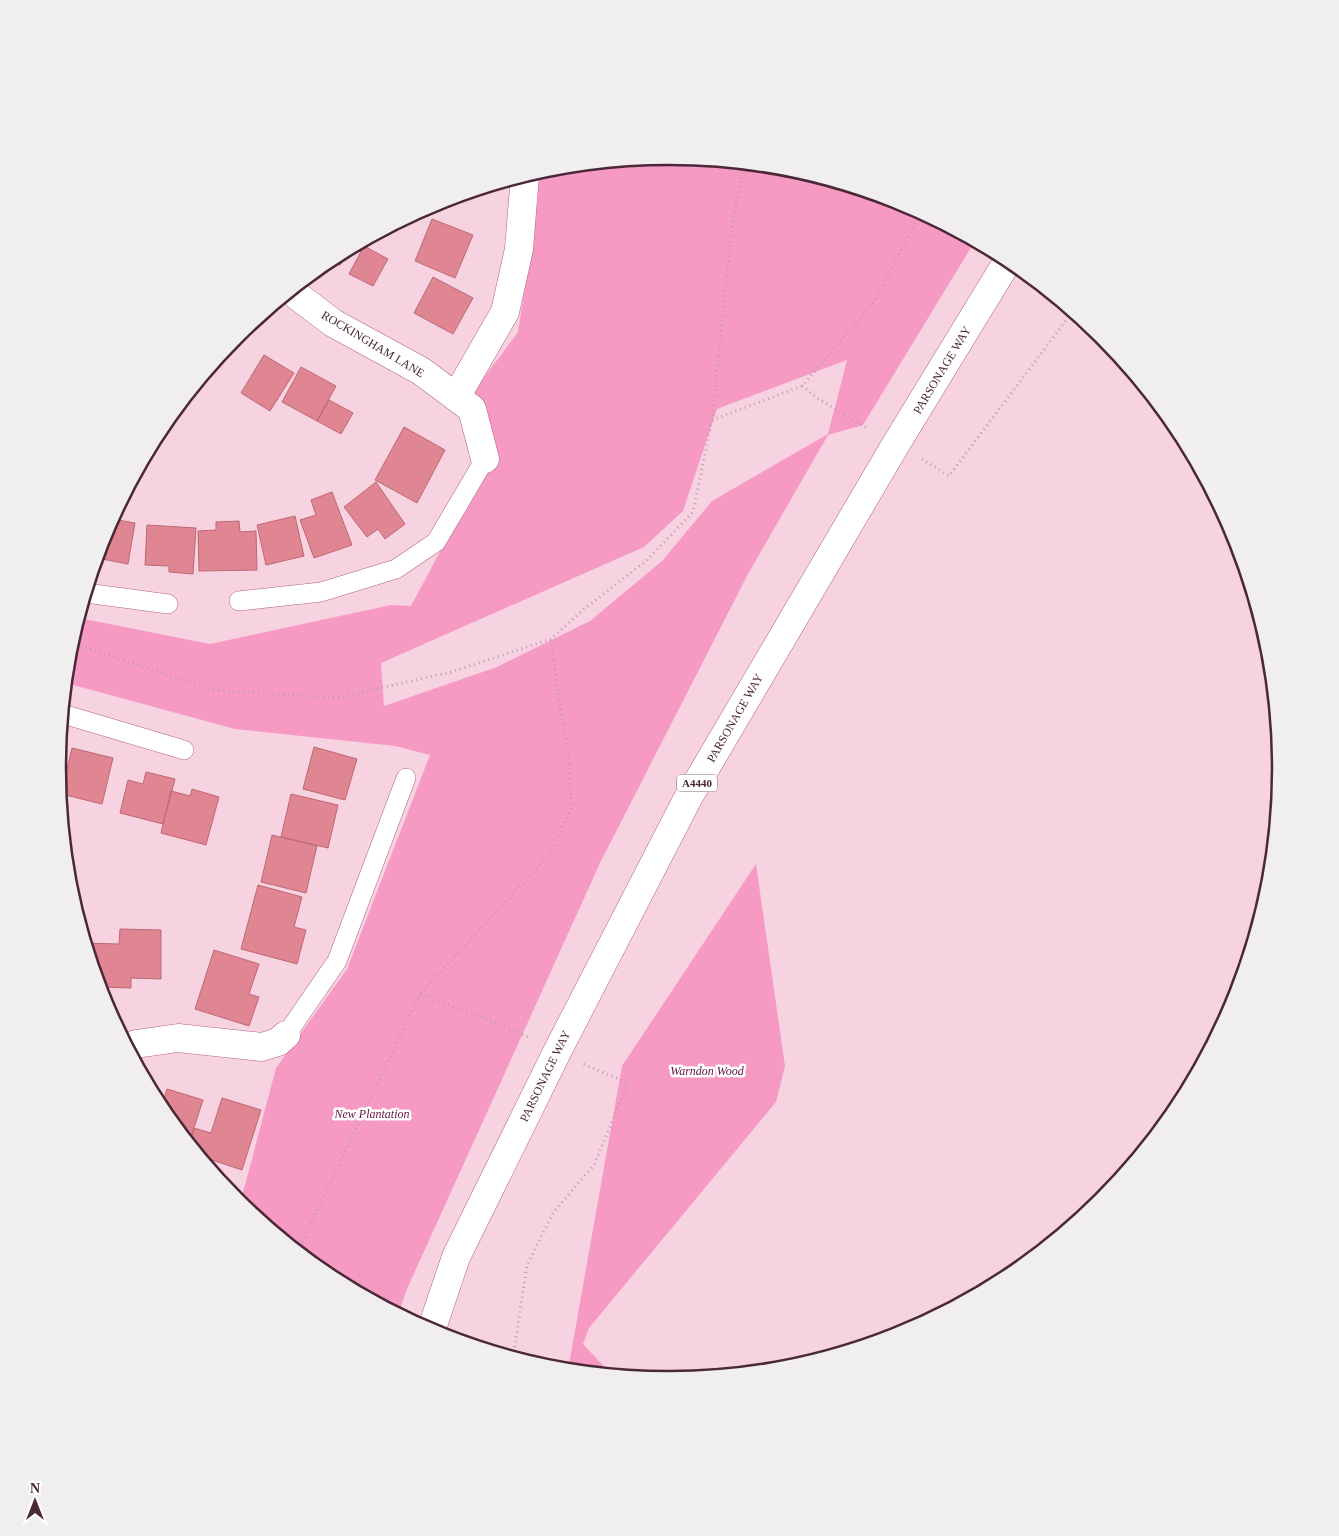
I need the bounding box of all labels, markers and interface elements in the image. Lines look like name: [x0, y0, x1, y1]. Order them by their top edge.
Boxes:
street label: ROCKINGHAM LANE: [319, 308, 427, 380]
street label: PARSONAGE WAY: [910, 323, 974, 416]
street label: PARSONAGE WAY: [704, 671, 766, 765]
road number: A4440: [677, 774, 717, 791]
street label: PARSONAGE WAY: [517, 1028, 573, 1124]
park label: Warndon Wood: [670, 1064, 745, 1078]
park label: New Plantation: [334, 1107, 410, 1121]
north arrow: [10, 1476, 60, 1526]
text: N: [30, 1481, 40, 1496]

